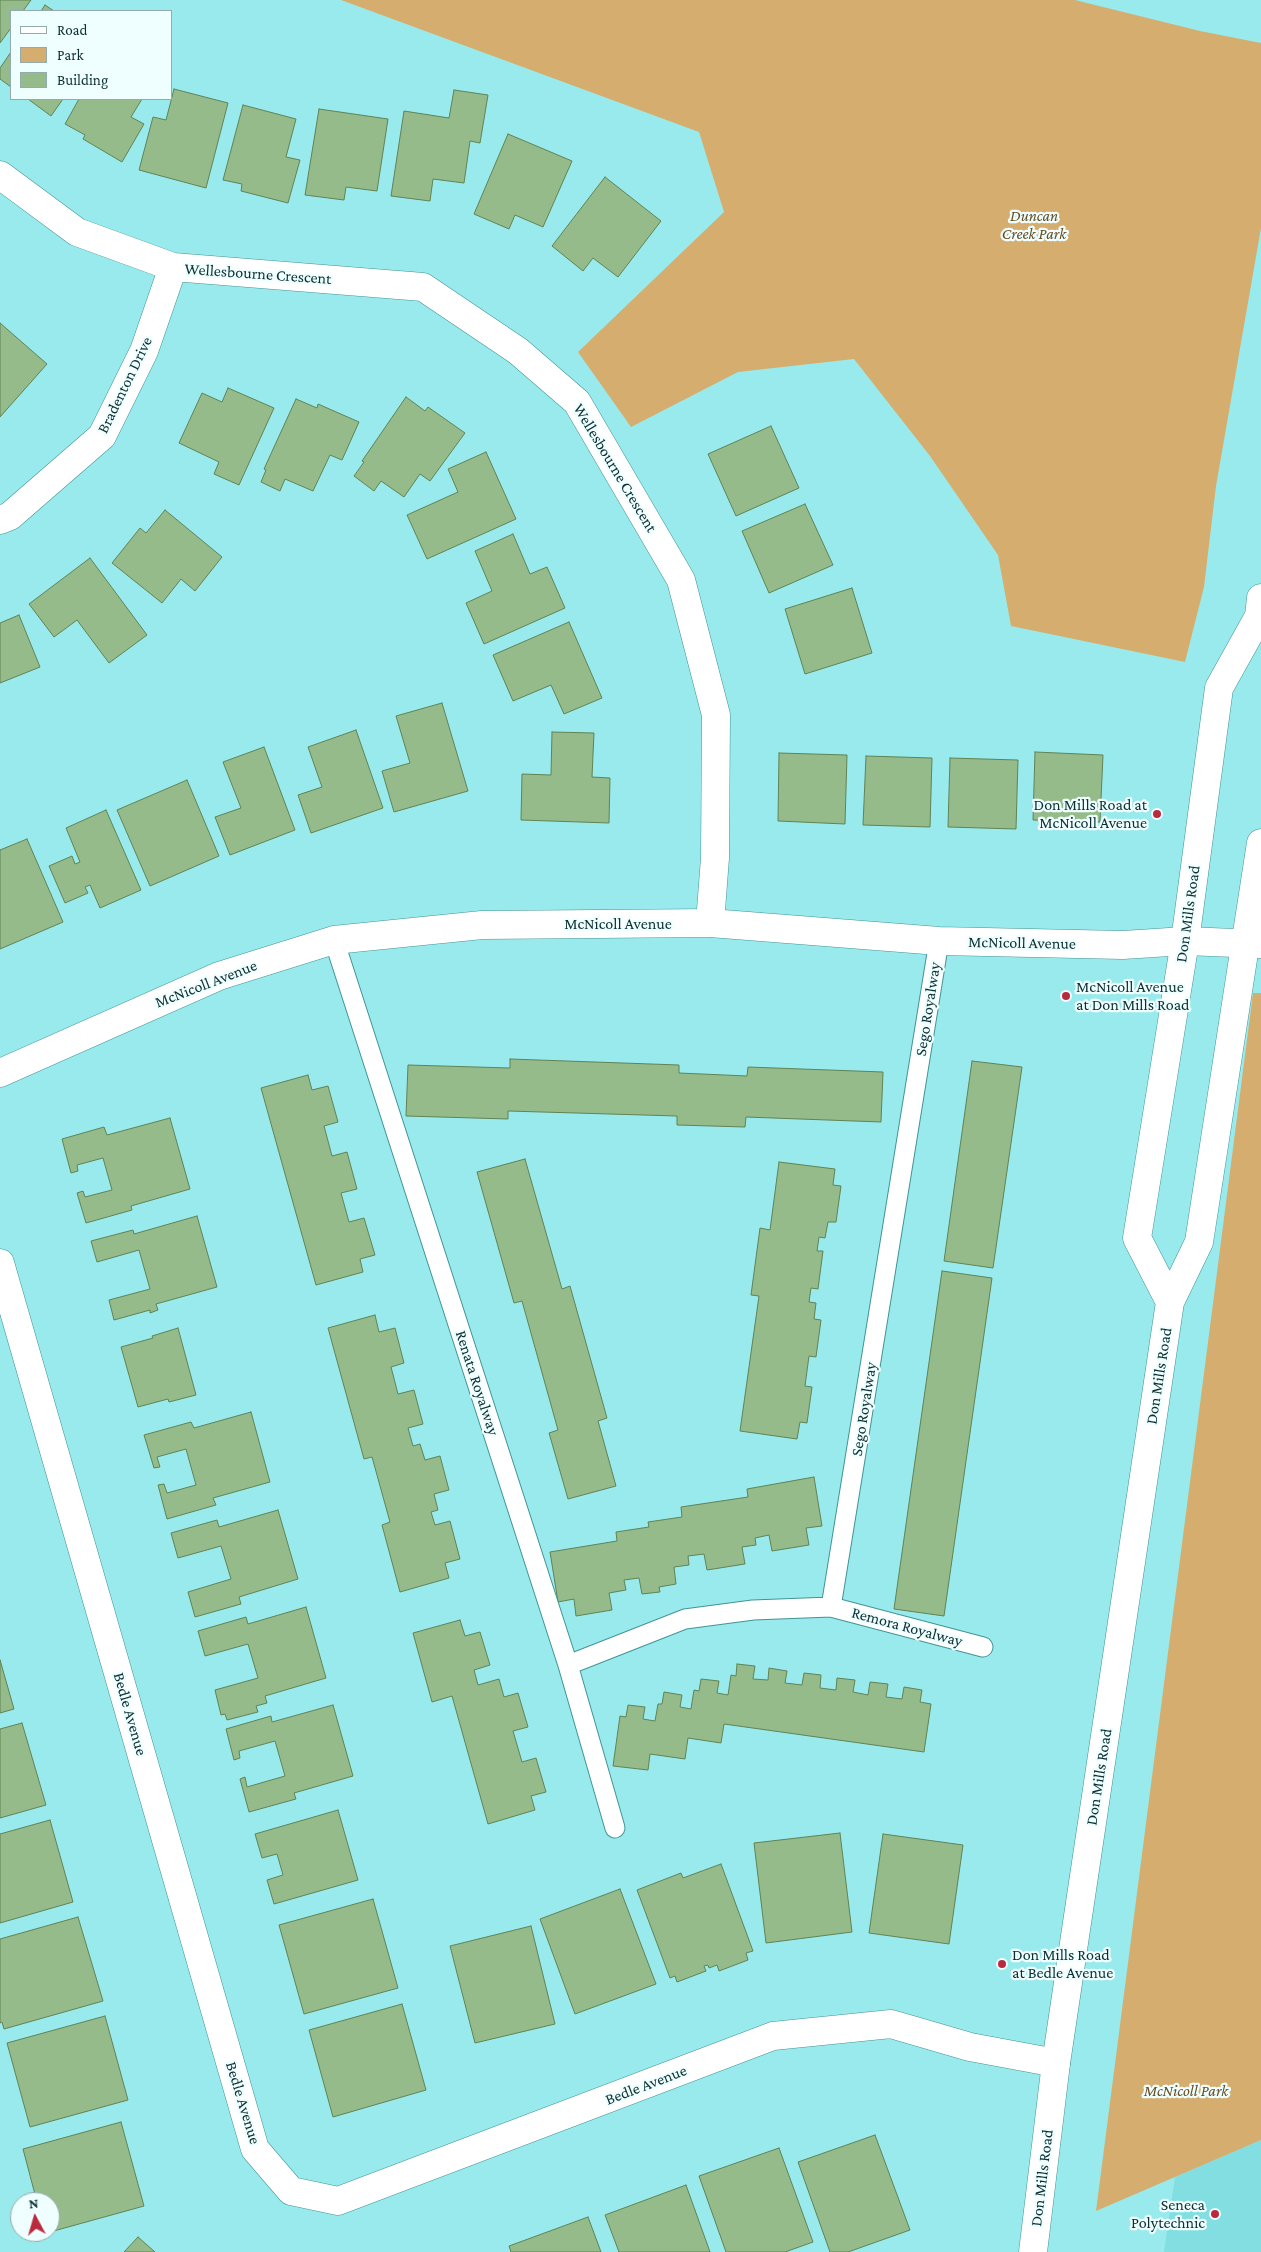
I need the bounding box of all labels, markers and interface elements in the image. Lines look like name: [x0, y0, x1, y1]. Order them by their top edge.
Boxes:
legend: [10, 10, 172, 100]
text: Road: [57, 22, 87, 38]
text: Park: [57, 47, 84, 63]
text: Building: [57, 72, 108, 88]
park label: Duncan Creek Park: [1002, 206, 1066, 244]
street label: Wellesbourne Crescent: [184, 259, 332, 289]
street label: Bradenton Drive: [93, 334, 157, 436]
street label: Wellesbourne Crescent: [569, 400, 661, 536]
place label: Don Mills Road at McNicoll Avenue: [1034, 795, 1147, 833]
marker: Don Mills Road at McNicoll Avenue: [1151, 808, 1163, 820]
street label: Don Mills Road: [1172, 864, 1204, 964]
street label: McNicoll Avenue: [564, 914, 672, 934]
street label: McNicoll Avenue: [968, 932, 1076, 954]
street label: McNicoll Avenue: [152, 956, 260, 1012]
street label: Sego Royalway: [911, 961, 945, 1057]
place label: McNicoll Avenue at Don Mills Road: [1076, 977, 1189, 1015]
marker: McNicoll Avenue at Don Mills Road: [1060, 990, 1072, 1002]
street label: Don Mills Road: [1142, 1326, 1176, 1426]
street label: Renata Royalway: [451, 1328, 503, 1438]
street label: Sego Royalway: [847, 1361, 881, 1457]
street label: Remora Royalway: [849, 1603, 965, 1651]
street label: Bedle Avenue: [109, 1670, 151, 1758]
street label: Don Mills Road: [1082, 1727, 1116, 1827]
place label: Don Mills Road at Bedle Avenue: [1012, 1945, 1113, 1983]
marker: Don Mills Road at Bedle Avenue: [996, 1958, 1008, 1970]
street label: Bedle Avenue: [221, 2059, 265, 2147]
street label: Bedle Avenue: [603, 2061, 689, 2109]
park label: McNicoll Park: [1144, 2081, 1228, 2101]
street label: Don Mills Road: [1027, 2128, 1057, 2228]
north arrow: [10, 2192, 60, 2242]
text: N: [28, 2195, 39, 2212]
place label: Seneca Polytechnic: [1131, 2195, 1205, 2233]
marker: Seneca Polytechnic: [1209, 2208, 1221, 2220]

